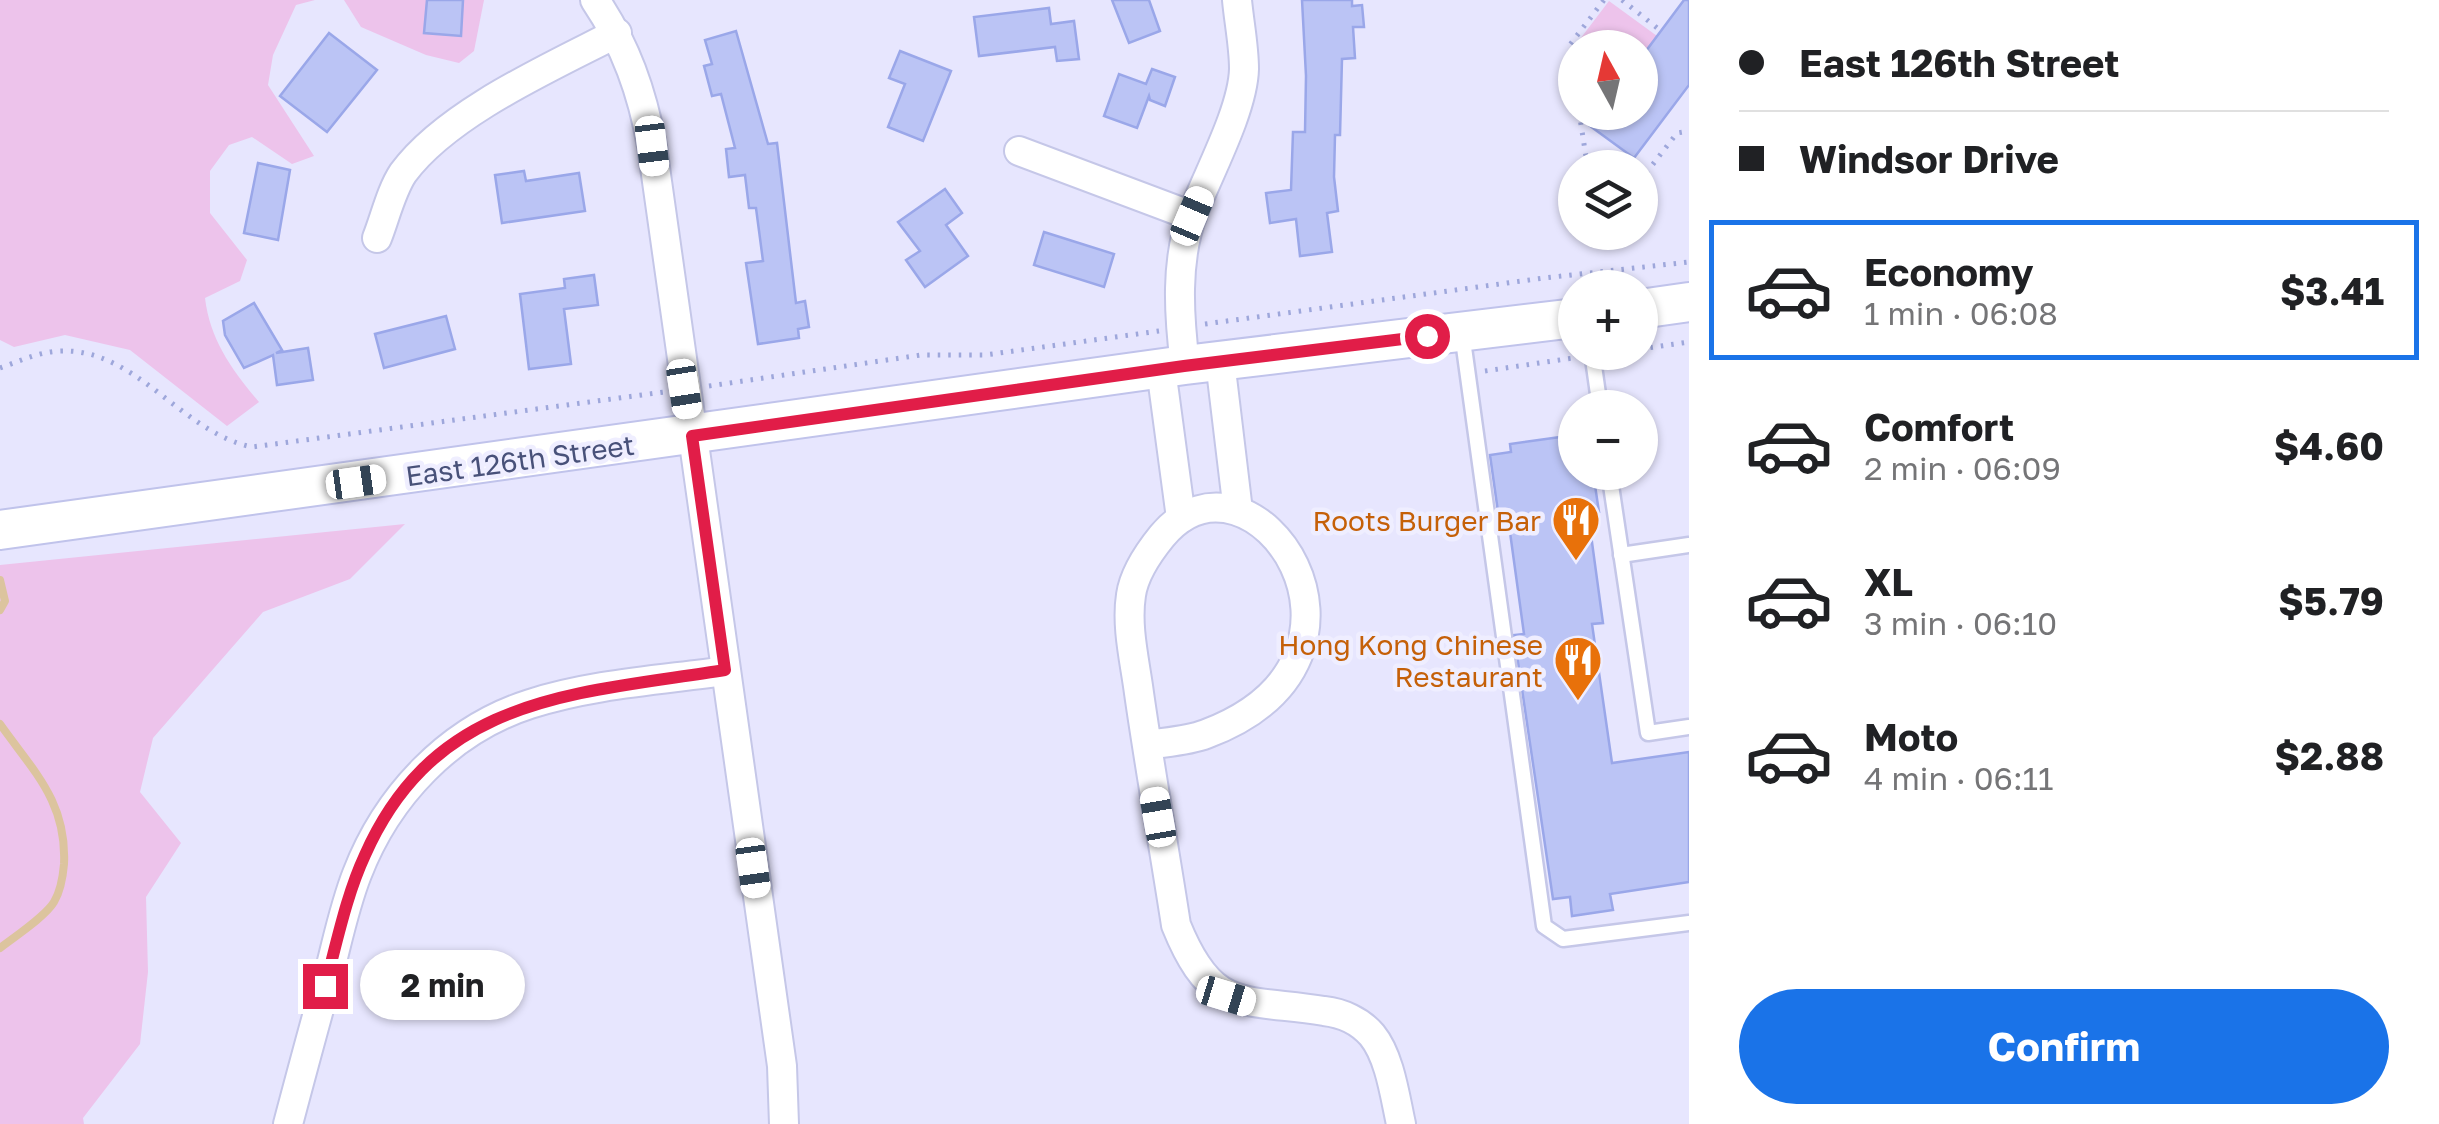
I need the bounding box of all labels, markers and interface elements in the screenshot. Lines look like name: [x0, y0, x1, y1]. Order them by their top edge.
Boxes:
north arrow: [1558, 30, 1658, 130]
map controls: [1558, 30, 1658, 490]
text: East 126th Street: [1799, 40, 2120, 85]
car: [633, 114, 671, 178]
text: Windsor Drive: [1799, 136, 2059, 181]
button: layers: [1558, 150, 1658, 250]
car: [1166, 183, 1218, 249]
icon: car: [1744, 245, 1834, 335]
text: Economy: [1864, 249, 2033, 294]
text: $3.41: [2280, 268, 2384, 313]
button: +: [1558, 270, 1658, 370]
text: 1 min · 06:08: [1864, 294, 2058, 332]
route start: [1405, 314, 1450, 359]
car: [664, 357, 704, 421]
button: −: [1558, 390, 1658, 490]
icon: car: [1744, 400, 1834, 490]
text: Comfort: [1864, 404, 2014, 449]
text: $4.60: [2274, 423, 2384, 468]
street label: East 126th Street: [403, 428, 637, 492]
text: 2 min · 06:09: [1864, 449, 2061, 487]
car: [324, 463, 388, 501]
restaurant icon: Roots Burger Bar: [1550, 494, 1602, 562]
place label: Roots Burger Bar: [1312, 504, 1541, 537]
icon: car: [1744, 555, 1834, 645]
text: XL: [1864, 559, 1913, 604]
text: $5.79: [2278, 578, 2384, 623]
text: 3 min · 06:10: [1864, 604, 2057, 642]
place label: Hong Kong Chinese Restaurant: [1278, 628, 1543, 693]
restaurant icon: Hong Kong Chinese Restaurant: [1552, 634, 1604, 702]
icon: car: [1744, 710, 1834, 800]
text: Moto: [1864, 714, 1958, 759]
text: $2.88: [2275, 733, 2384, 778]
text: 4 min · 06:11: [1864, 759, 2054, 797]
car: [1138, 785, 1178, 849]
car: [734, 836, 772, 900]
callout: 2 min: [360, 951, 525, 1021]
route end: [303, 964, 348, 1009]
text: 2 min: [401, 966, 484, 1004]
car: [1193, 973, 1259, 1019]
button: Confirm: [1739, 989, 2389, 1104]

